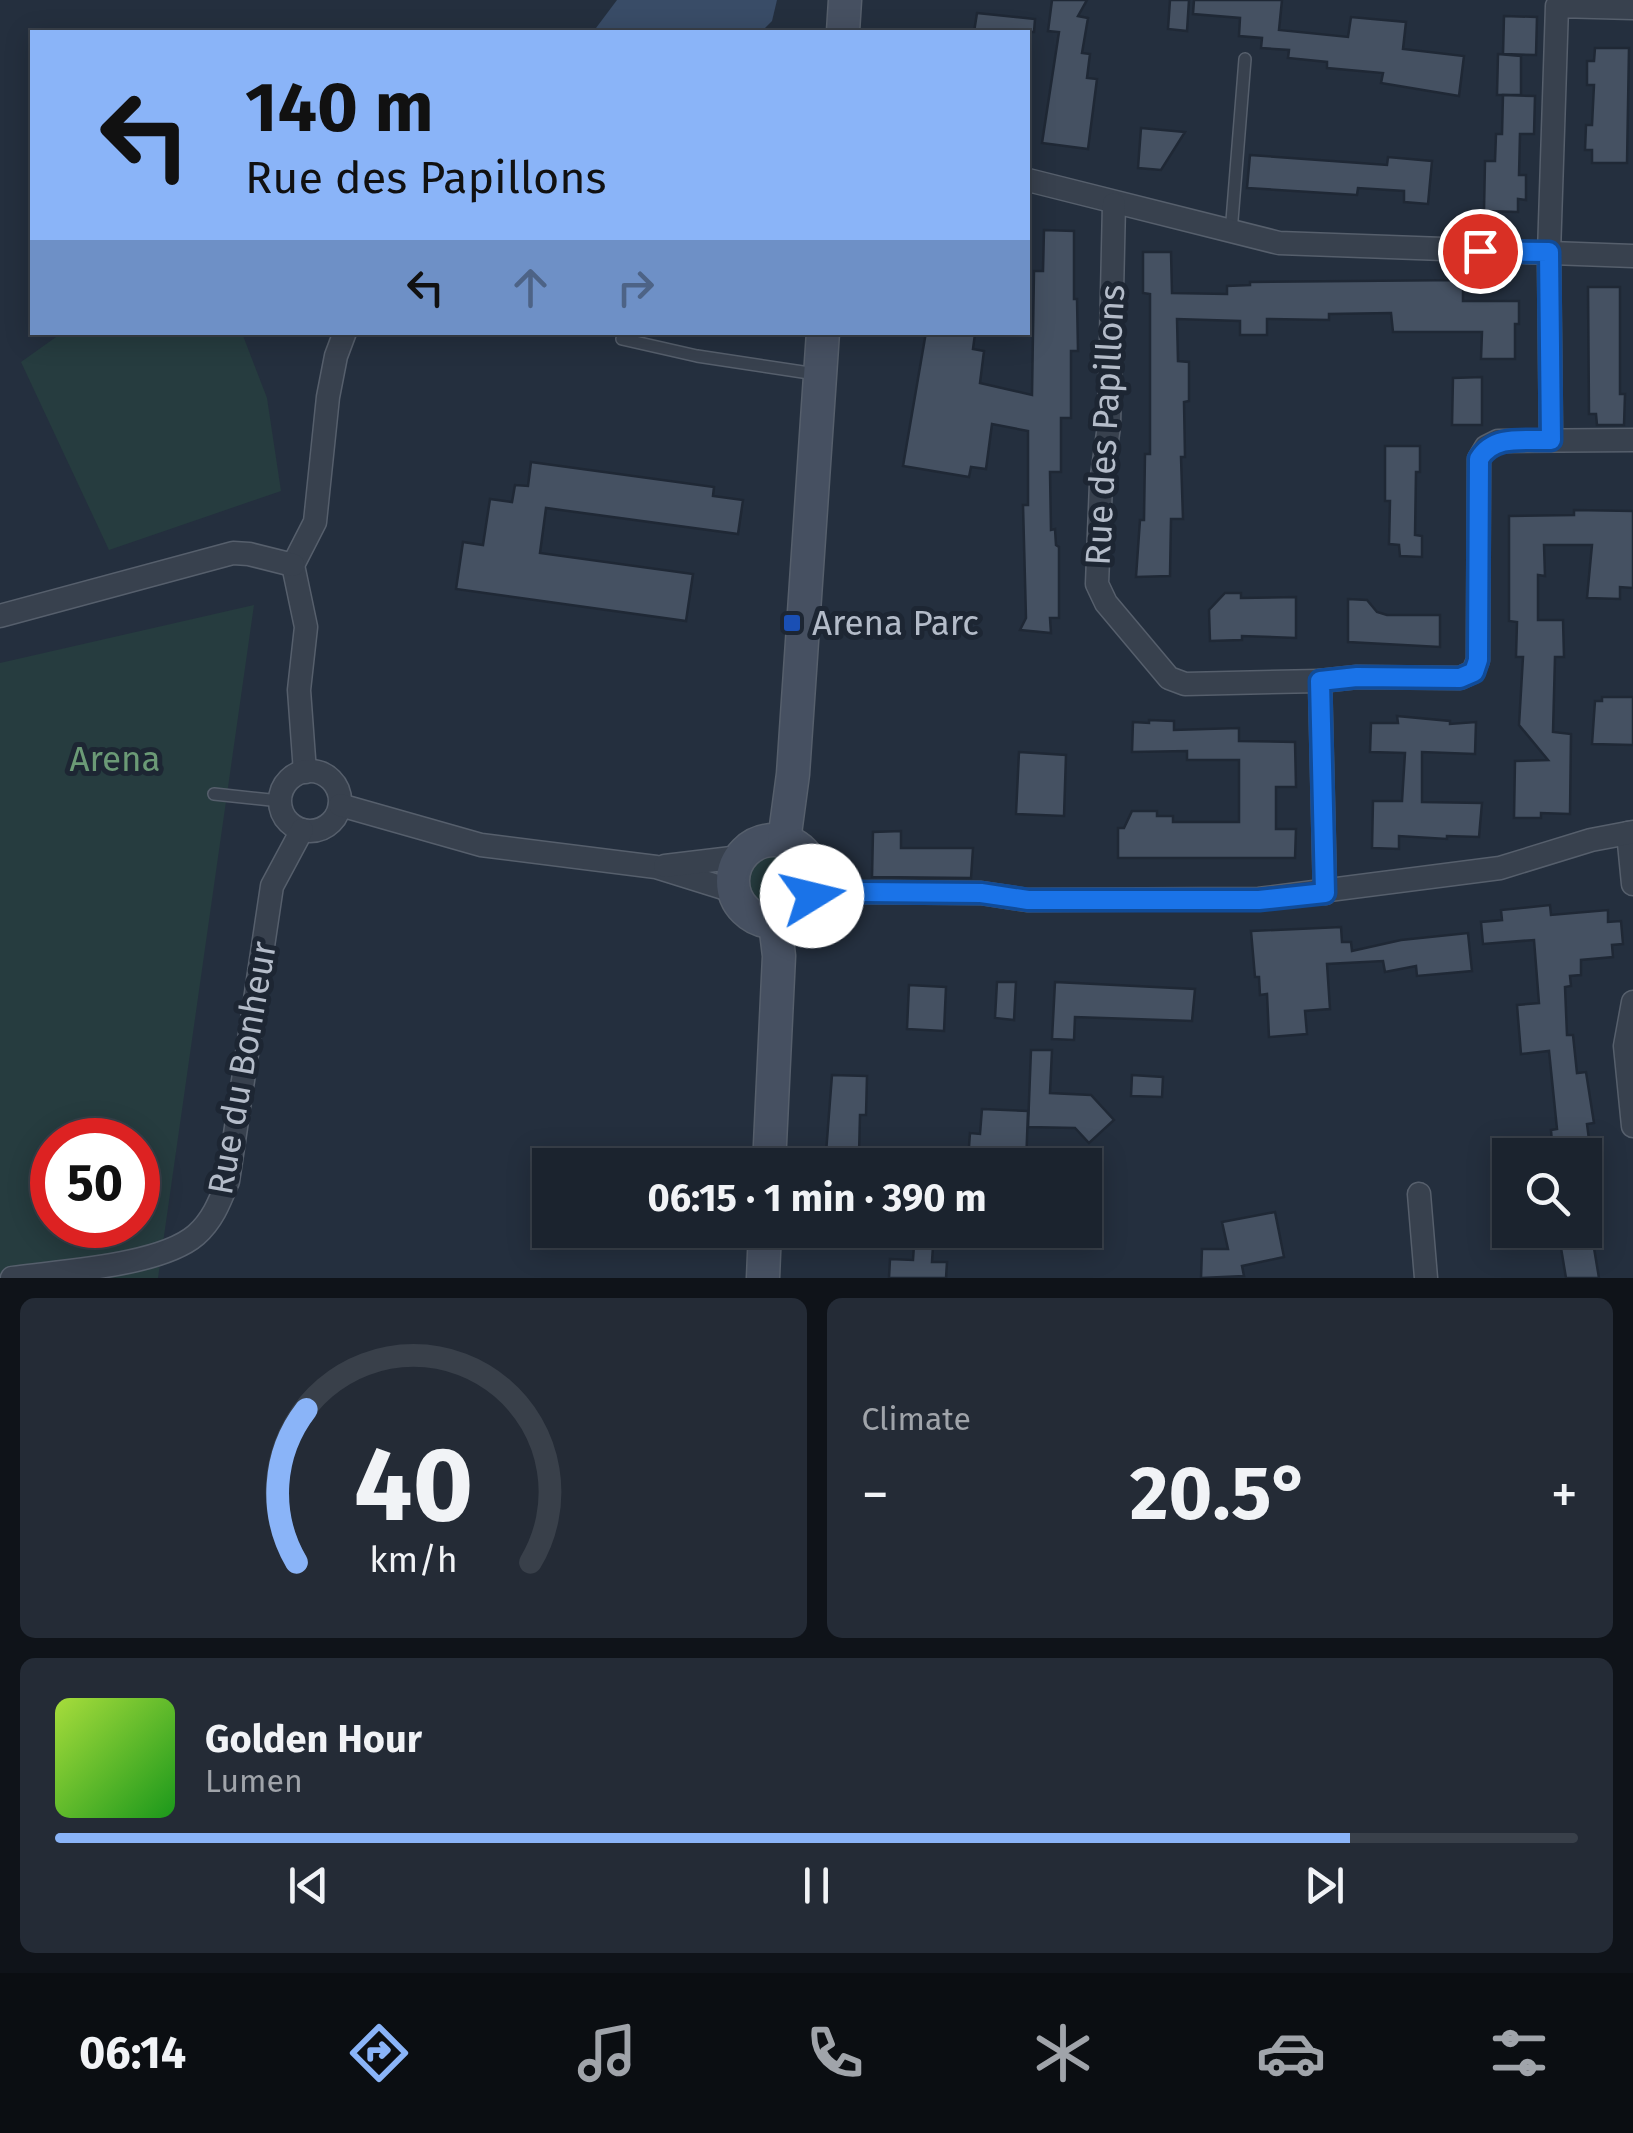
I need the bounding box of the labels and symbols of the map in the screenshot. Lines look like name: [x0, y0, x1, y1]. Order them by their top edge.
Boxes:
pin: [1438, 209, 1523, 294]
street label: Rue des Papillons: [1077, 283, 1133, 567]
place label: Arena Parc: [812, 602, 979, 644]
marker: Arena Parc: [781, 612, 803, 634]
park label: Arena: [69, 738, 161, 780]
position arrow: [760, 844, 864, 948]
street label: Rue du Bonheur: [199, 938, 285, 1198]
speed limit sign: 50: [30, 1118, 160, 1248]

